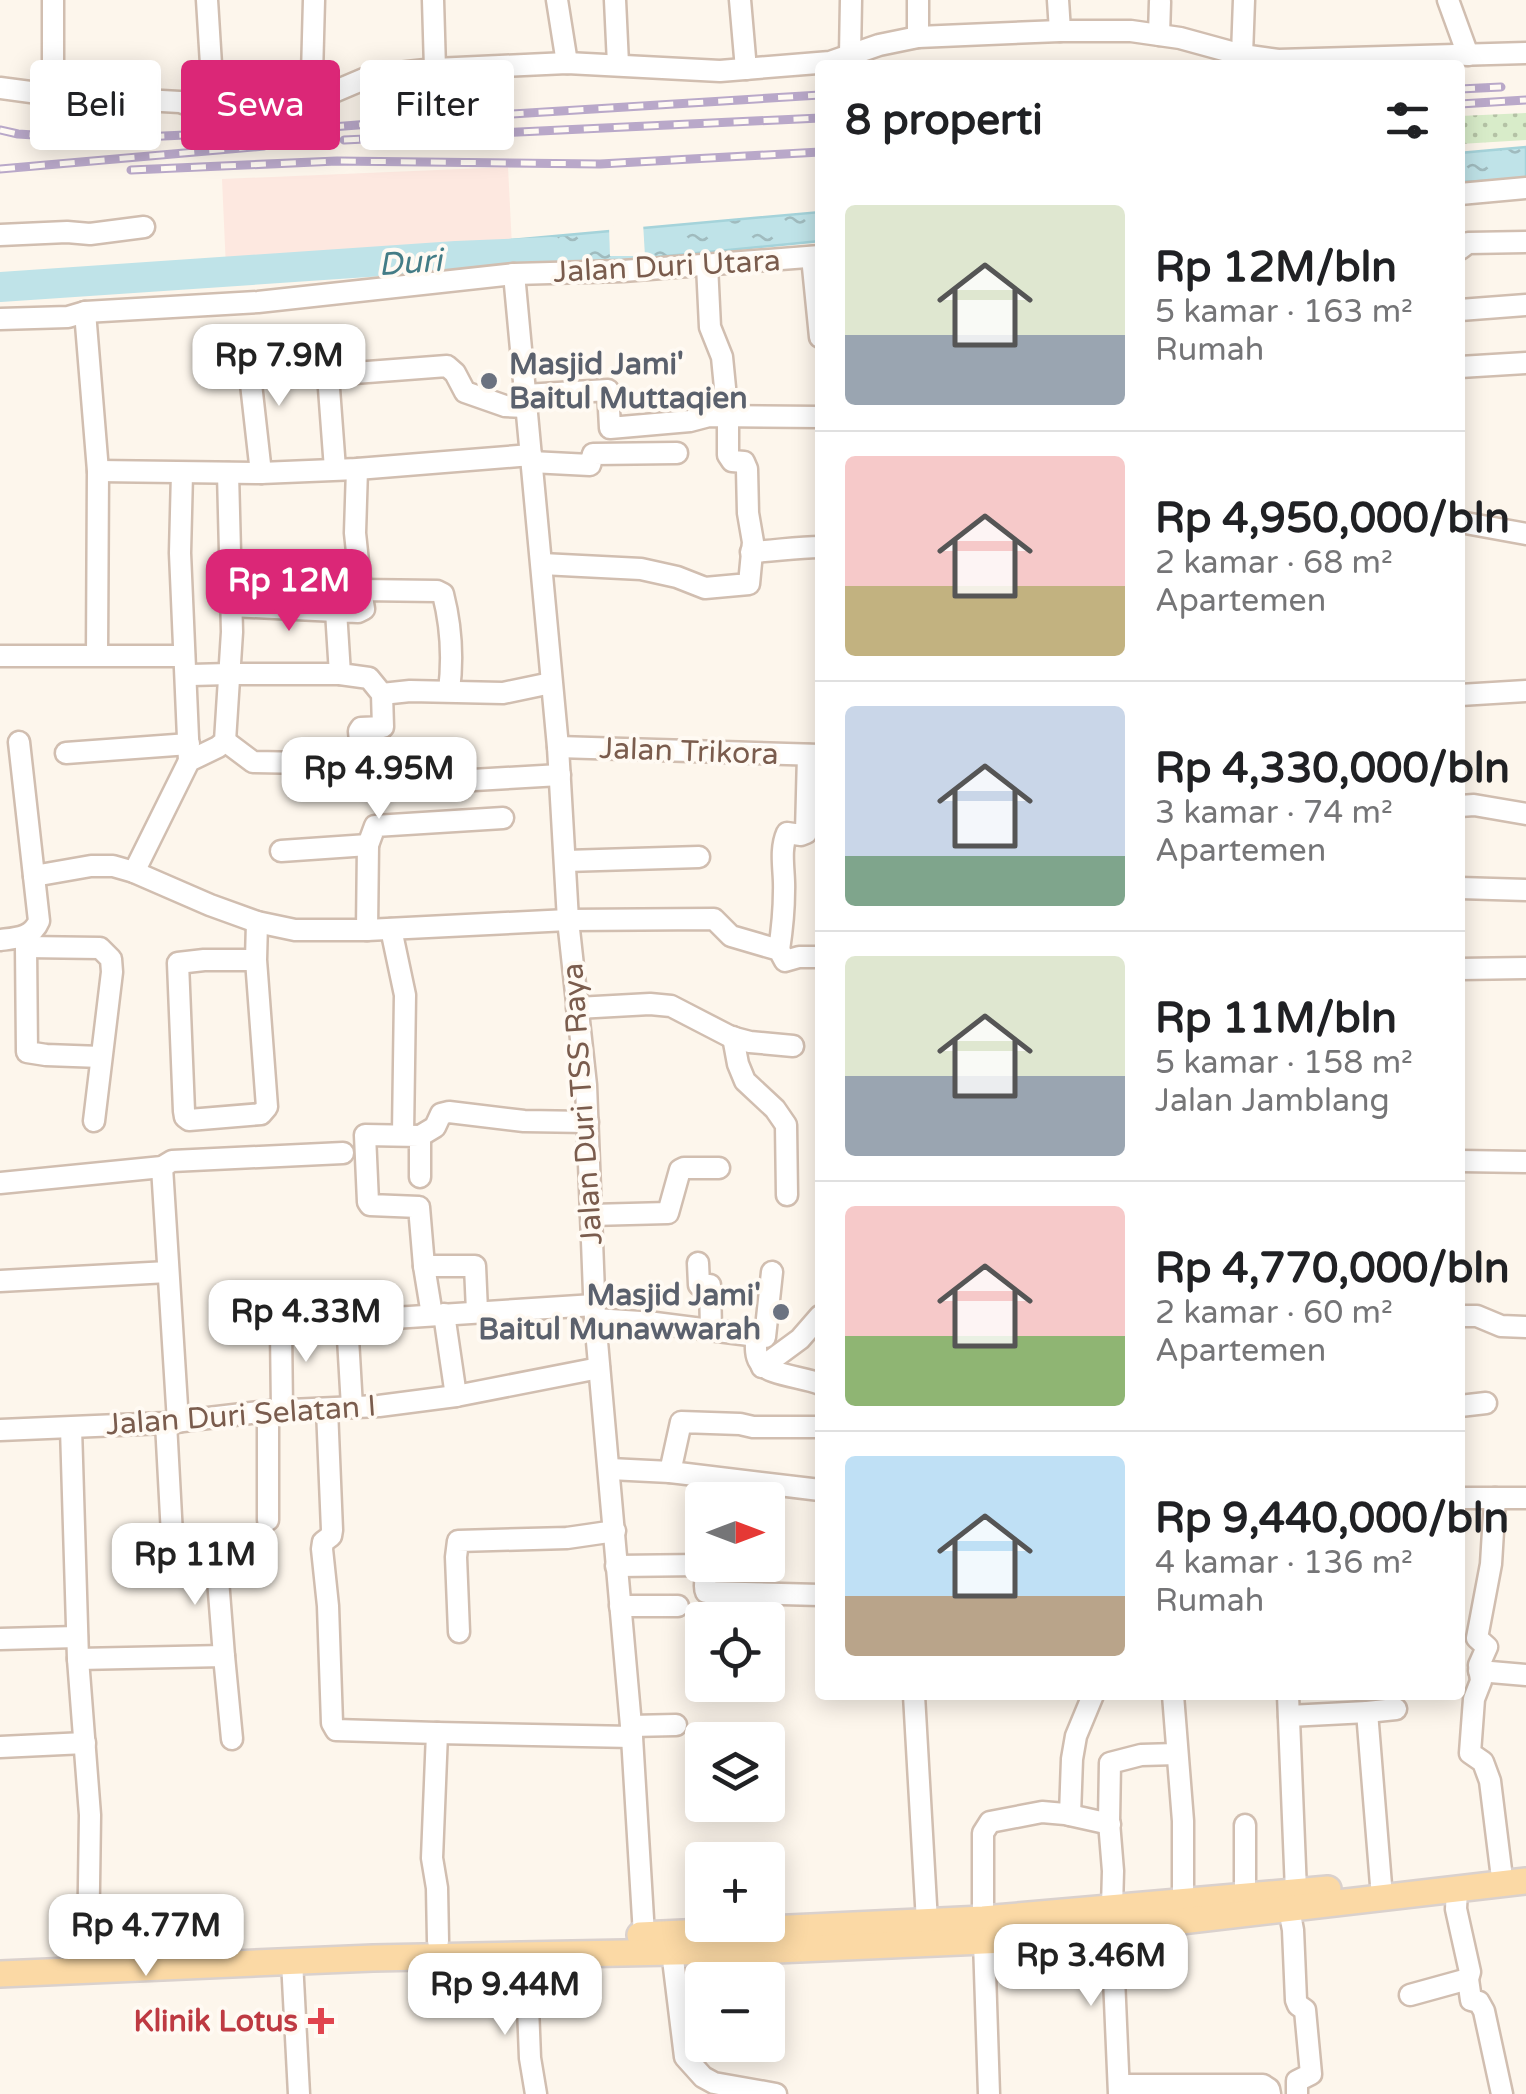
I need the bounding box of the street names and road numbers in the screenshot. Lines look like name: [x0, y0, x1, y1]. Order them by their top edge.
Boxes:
street label: Jalan Duri Utara: [552, 242, 782, 291]
street label: Jalan Trikora: [599, 730, 779, 773]
street label: Jalan Duri TSS Raya: [554, 962, 611, 1246]
street label: Jalan Duri Selatan I: [105, 1388, 377, 1443]

